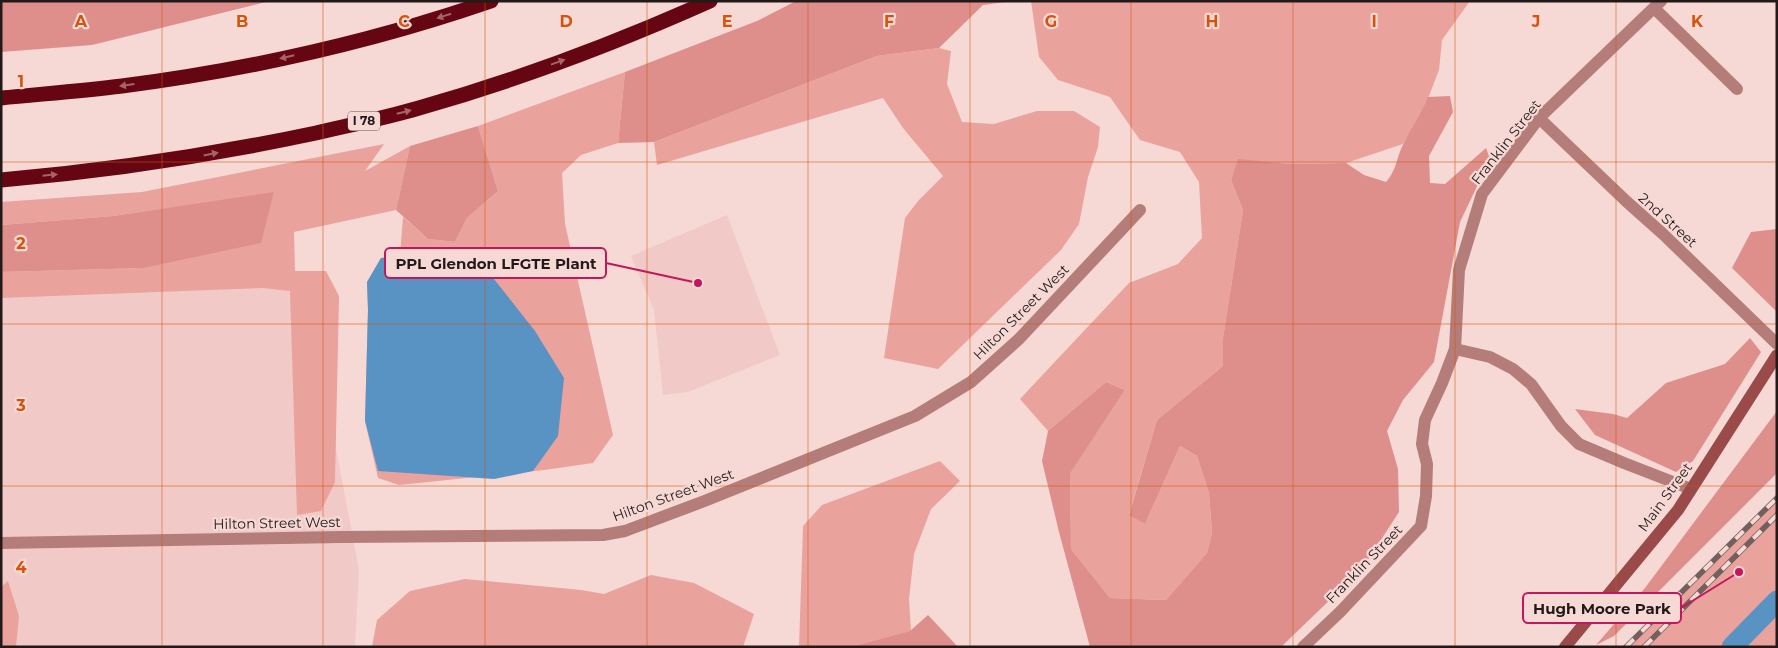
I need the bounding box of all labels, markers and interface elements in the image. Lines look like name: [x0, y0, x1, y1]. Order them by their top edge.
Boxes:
text: A: [74, 12, 88, 31]
text: B: [236, 12, 248, 31]
text: C: [398, 12, 410, 31]
one-way arrow: [436, 12, 451, 20]
text: D: [559, 12, 573, 31]
text: E: [722, 12, 732, 31]
text: F: [884, 12, 894, 31]
text: G: [1045, 12, 1057, 31]
text: H: [1206, 12, 1218, 31]
text: I: [1371, 12, 1377, 31]
text: J: [1531, 12, 1540, 31]
text: K: [1691, 12, 1704, 31]
one-way arrow: [279, 53, 294, 61]
one-way arrow: [551, 58, 566, 65]
text: 1: [18, 72, 24, 91]
one-way arrow: [118, 81, 134, 89]
street label: Franklin Street: [1467, 96, 1545, 188]
one-way arrow: [396, 108, 411, 116]
road number: I 78: [348, 112, 380, 130]
one-way arrow: [203, 149, 219, 157]
one-way arrow: [42, 171, 58, 179]
street label: 2nd Street: [1635, 189, 1701, 251]
text: 2: [16, 234, 26, 253]
callout: PPL Glendon LFGTE Plant: [385, 248, 606, 278]
text: PPL Glendon LFGTE Plant: [395, 254, 597, 273]
street label: Hilton Street West: [969, 260, 1073, 364]
text: 3: [15, 396, 26, 415]
street label: Main Street: [1634, 459, 1696, 535]
street label: Hilton Street West: [610, 465, 736, 525]
street label: Hilton Street West: [213, 513, 341, 533]
street label: Franklin Street: [1322, 521, 1406, 607]
text: 4: [15, 558, 27, 577]
callout: Hugh Moore Park: [1523, 593, 1681, 623]
text: Hugh Moore Park: [1533, 599, 1671, 618]

